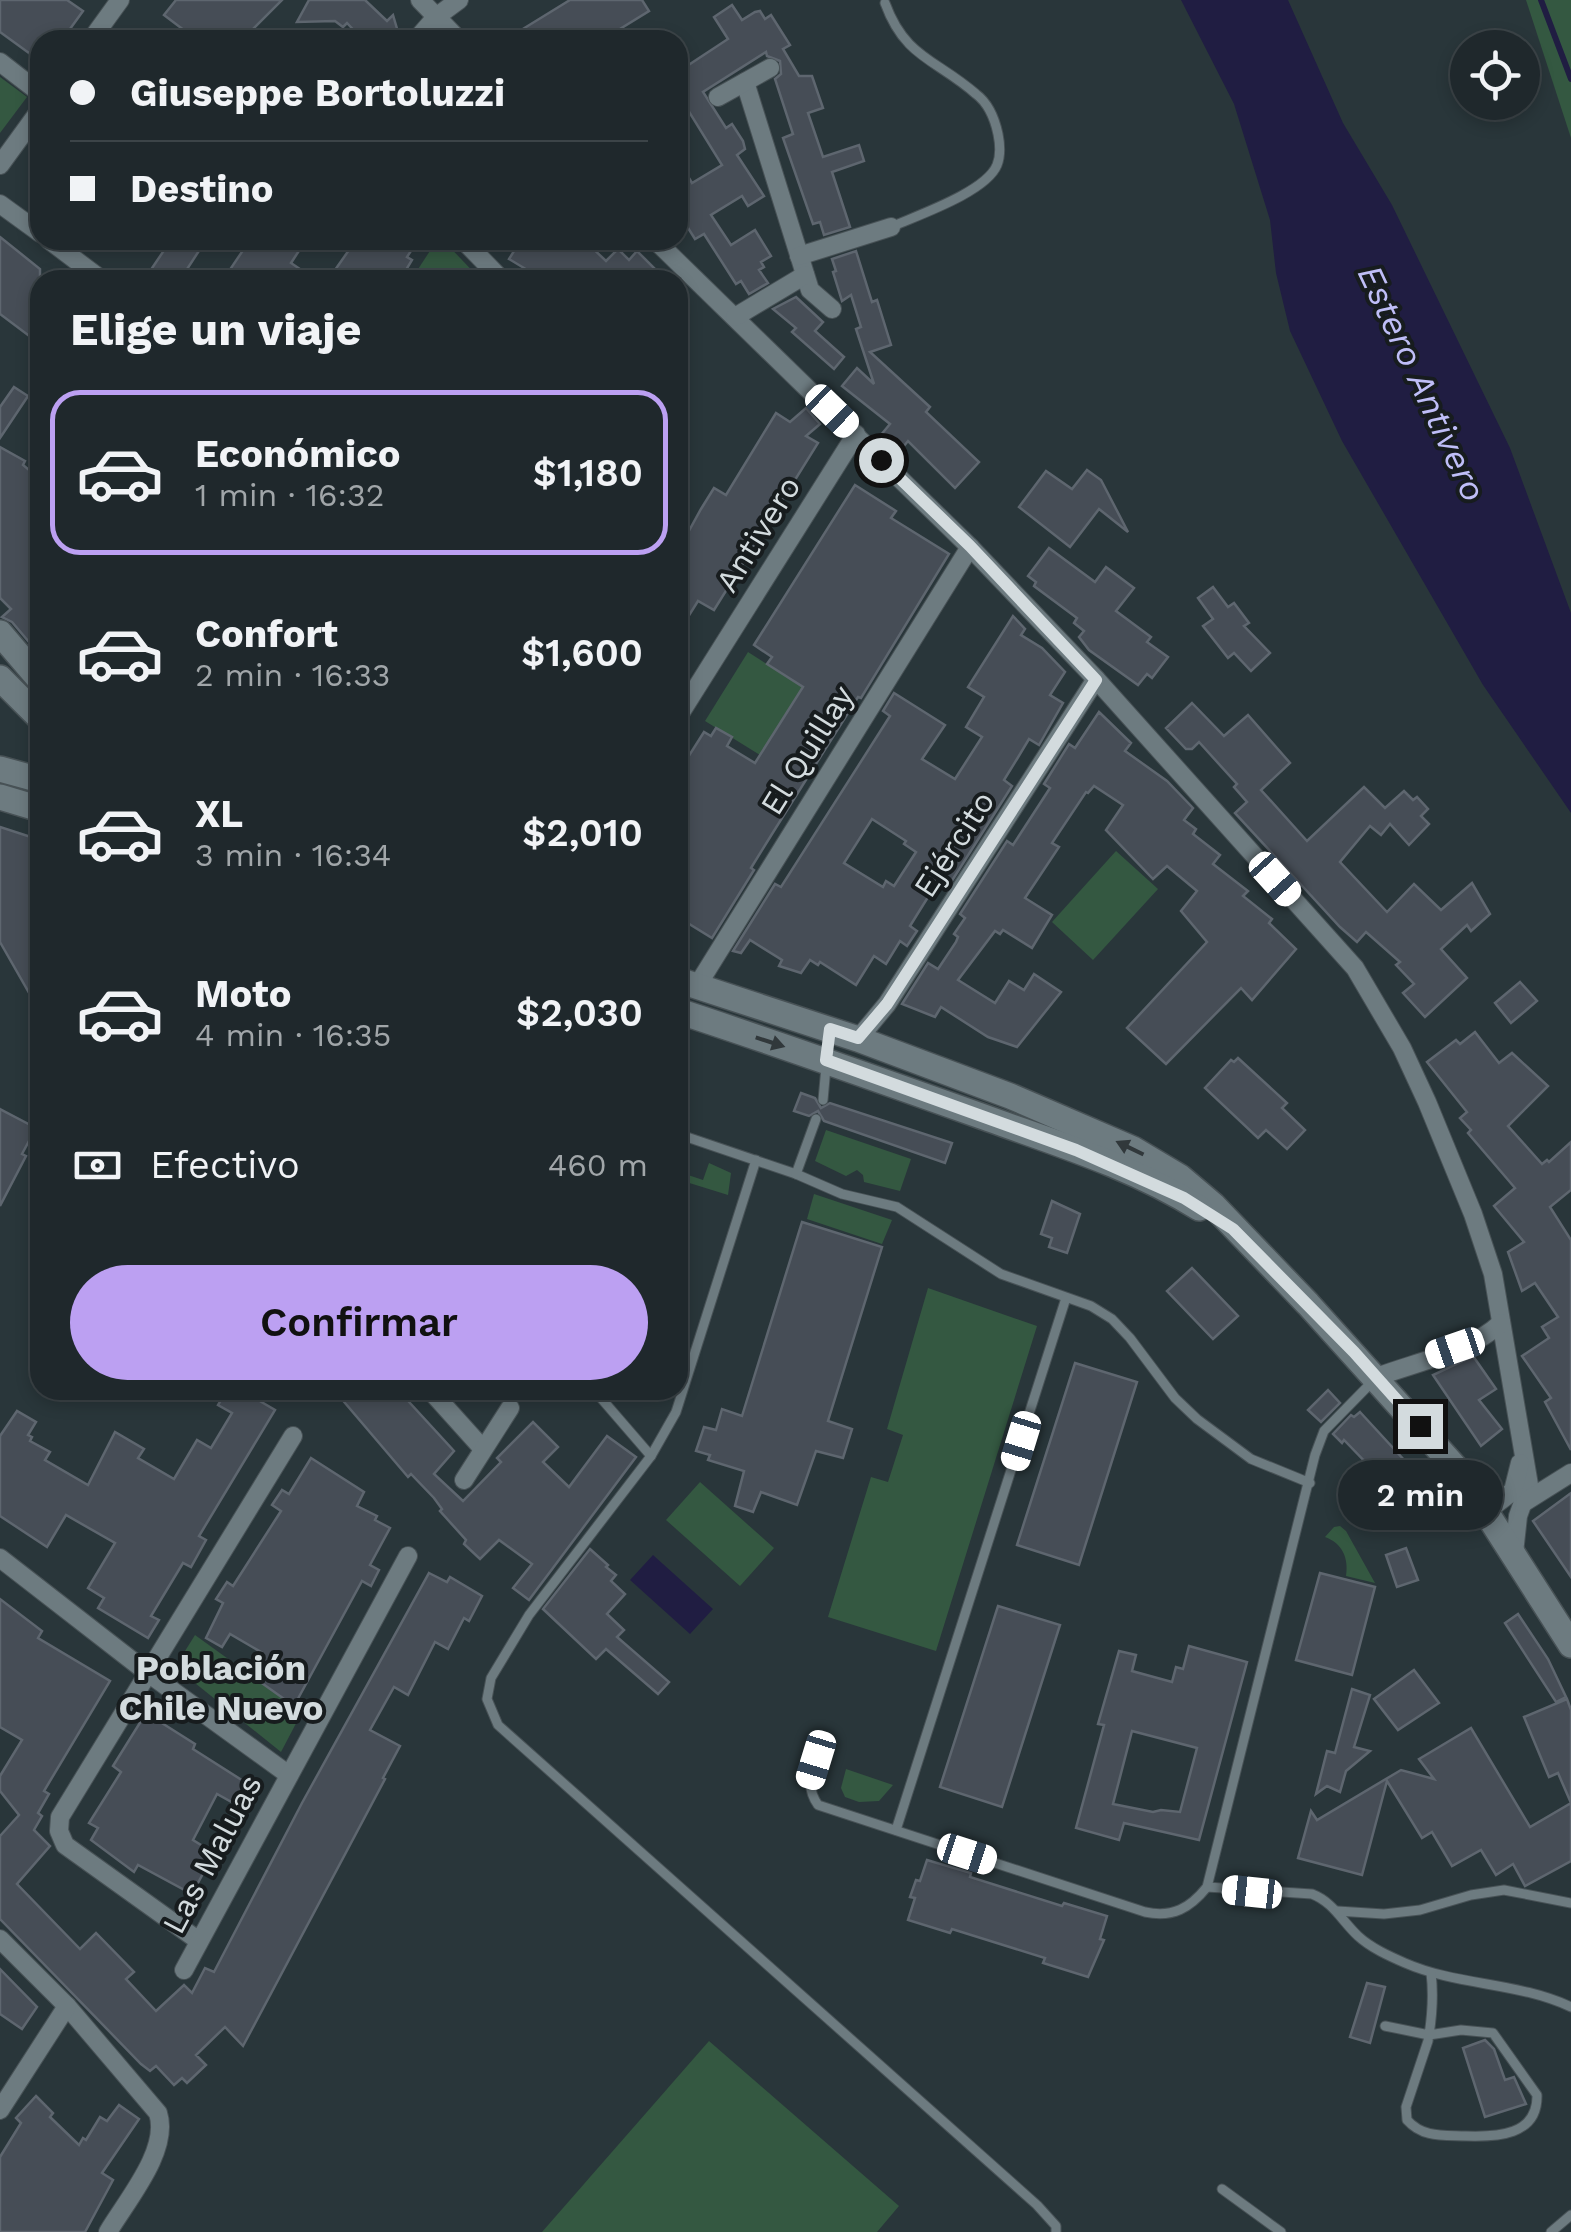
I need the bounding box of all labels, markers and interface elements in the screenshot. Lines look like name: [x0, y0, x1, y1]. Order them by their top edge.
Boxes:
map controls: [1450, 30, 1540, 120]
button: locate: [1450, 30, 1540, 120]
text: Giuseppe Bortoluzzi: [130, 71, 505, 115]
text: Destino: [130, 167, 274, 211]
water label: Estero Antivero: [1349, 258, 1495, 508]
text: Elige un viaje: [70, 303, 362, 356]
car: [800, 379, 864, 443]
icon: car: [75, 428, 165, 518]
text: Económico: [195, 432, 400, 476]
route start: [859, 438, 904, 483]
text: $1,180: [533, 451, 643, 495]
street label: Antivero: [708, 469, 808, 599]
text: 1 min · 16:32: [195, 476, 384, 514]
icon: car: [75, 608, 165, 698]
text: Confort: [195, 612, 338, 656]
text: $1,600: [521, 631, 643, 675]
text: 2 min · 16:33: [195, 656, 391, 694]
street label: El Quillay: [752, 678, 862, 822]
street label: Ejército: [906, 784, 1002, 904]
icon: car: [75, 788, 165, 878]
text: XL: [195, 792, 243, 836]
text: $2,010: [522, 811, 643, 855]
text: 3 min · 16:34: [195, 836, 391, 874]
car: [1244, 847, 1306, 911]
icon: car: [75, 968, 165, 1058]
text: Moto: [195, 972, 291, 1016]
text: $2,030: [516, 991, 643, 1035]
text: 4 min · 16:35: [195, 1016, 391, 1054]
one-way arrow: [755, 1035, 785, 1050]
icon: cash: [70, 1138, 125, 1193]
one-way arrow: [1115, 1140, 1144, 1157]
text: Efectivo: [150, 1143, 300, 1187]
text: 460 m: [548, 1146, 648, 1184]
button: Confirmar: [70, 1265, 648, 1380]
car: [1422, 1324, 1488, 1372]
route end: [1398, 1404, 1443, 1449]
car: [998, 1408, 1044, 1474]
callout: 2 min: [1338, 1461, 1502, 1531]
text: 2 min: [1377, 1476, 1464, 1514]
district label: Población Chile Nuevo: [119, 1647, 323, 1729]
car: [793, 1727, 839, 1793]
street label: Las Maluas: [154, 1768, 270, 1940]
car: [934, 1830, 1000, 1878]
car: [1221, 1874, 1283, 1910]

